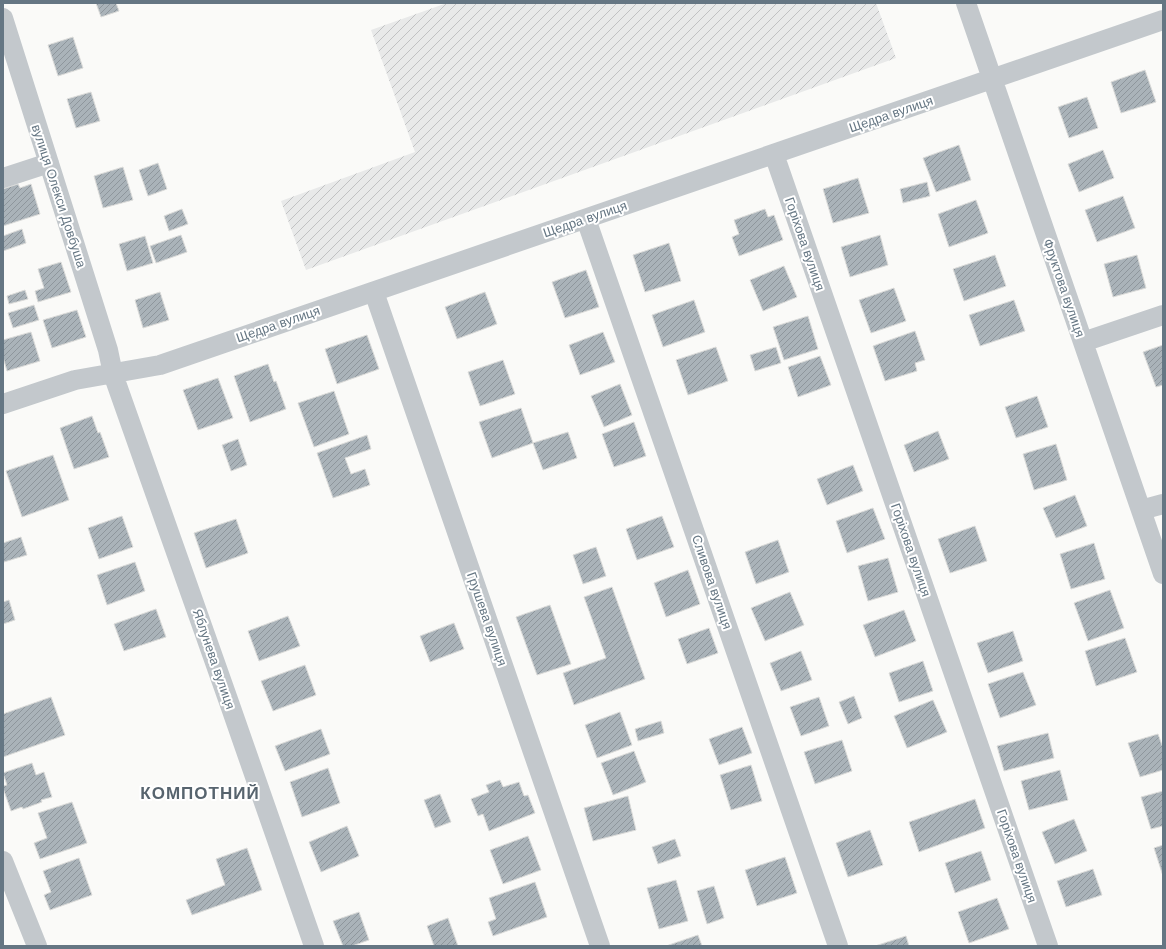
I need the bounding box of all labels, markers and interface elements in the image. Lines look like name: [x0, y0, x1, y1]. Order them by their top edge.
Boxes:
street label: Щедра вулиця: [847, 93, 935, 135]
street label: вулиця Олекси Довбуша: [29, 123, 89, 270]
street label: Горіхова вулиця: [782, 195, 828, 293]
street label: Щедра вулиця: [541, 198, 629, 240]
street label: Фруктова вулиця: [1040, 237, 1088, 339]
street label: Щедра вулиця: [234, 303, 322, 345]
street label: Горіхова вулиця: [888, 501, 934, 599]
street label: Сливова вулиця: [689, 533, 735, 631]
street label: Грушева вулиця: [464, 570, 510, 668]
street label: Яблунева вулиця: [190, 607, 238, 711]
district label: КОМПОТНИЙ: [140, 783, 260, 803]
street label: Горіхова вулиця: [994, 807, 1040, 905]

